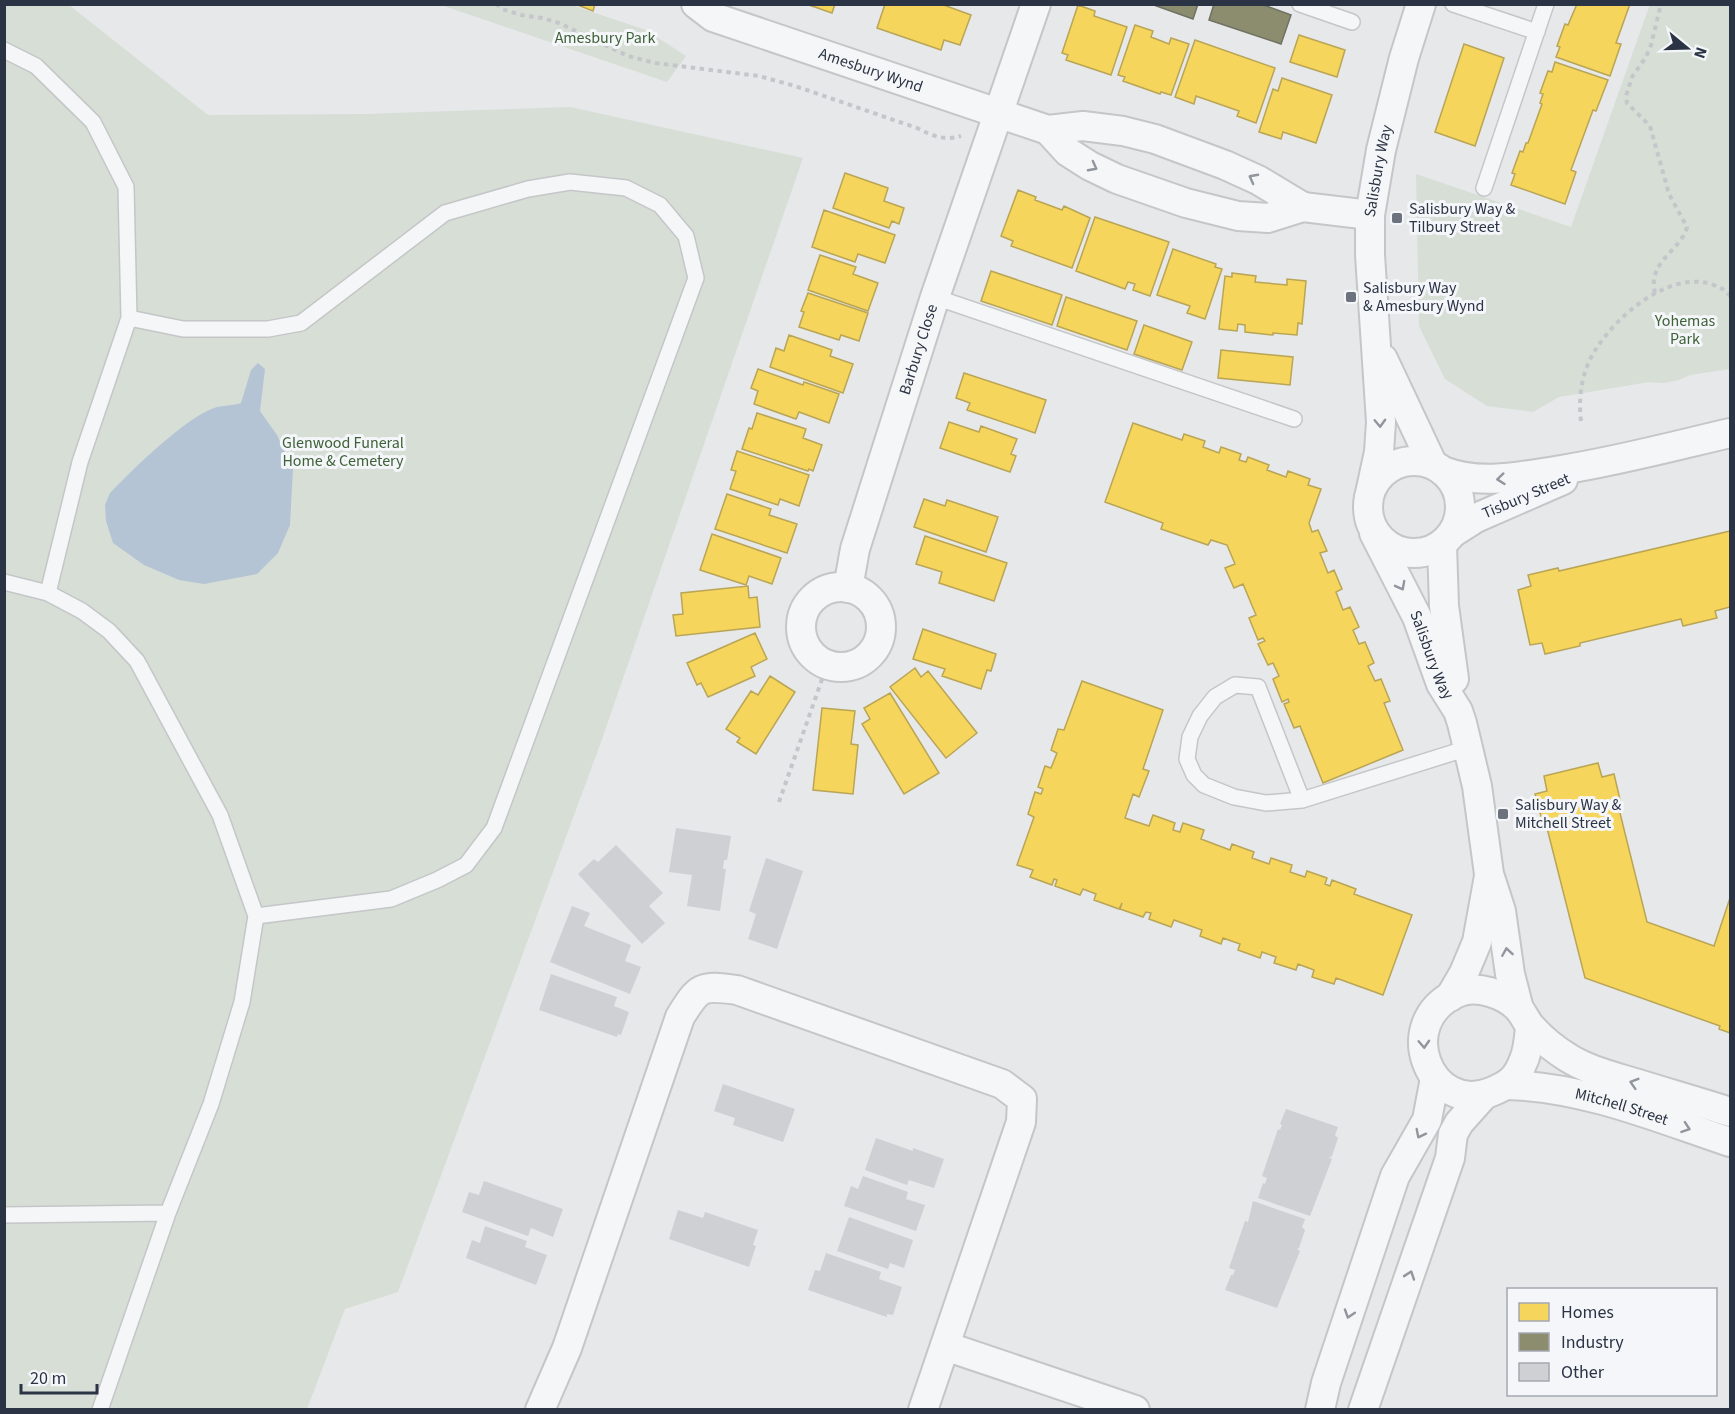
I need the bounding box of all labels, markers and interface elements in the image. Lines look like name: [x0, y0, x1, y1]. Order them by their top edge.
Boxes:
north arrow: [1657, 18, 1717, 78]
park label: Amesbury Park: [555, 27, 655, 49]
street label: Amesbury Wynd: [816, 42, 926, 98]
text: N: [1688, 44, 1712, 61]
street label: Salisbury Way: [1359, 122, 1398, 219]
one-way arrow: [1087, 160, 1097, 171]
one-way arrow: [1248, 174, 1259, 186]
place label: Salisbury Way & Tilbury Street: [1409, 198, 1516, 238]
marker: Salisbury Way & Tilbury Street: [1390, 211, 1404, 225]
place label: Salisbury Way & Amesbury Wynd: [1363, 277, 1484, 317]
marker: Salisbury Way & Amesbury Wynd: [1344, 290, 1358, 304]
street label: Barbury Close: [894, 301, 943, 397]
park label: Yohemas Park: [1654, 310, 1715, 350]
one-way arrow: [1374, 419, 1387, 428]
park label: Glenwood Funeral Home & Cemetery: [282, 432, 404, 472]
street label: Tisbury Street: [1479, 467, 1574, 524]
one-way arrow: [1497, 472, 1506, 485]
one-way arrow: [1394, 579, 1405, 590]
street label: Salisbury Way: [1404, 607, 1459, 704]
place label: Salisbury Way & Mitchell Street: [1515, 794, 1622, 834]
marker: Salisbury Way & Mitchell Street: [1496, 807, 1510, 821]
one-way arrow: [1501, 947, 1513, 956]
one-way arrow: [1417, 1040, 1430, 1049]
one-way arrow: [1629, 1078, 1640, 1090]
street label: Mitchell Street: [1573, 1083, 1672, 1131]
one-way arrow: [1680, 1120, 1691, 1133]
one-way arrow: [1415, 1127, 1427, 1138]
one-way arrow: [1402, 1270, 1415, 1281]
legend: [1507, 1288, 1717, 1396]
text: Homes: [1561, 1300, 1614, 1325]
one-way arrow: [1343, 1308, 1356, 1319]
text: Industry: [1561, 1330, 1624, 1355]
scale bar: [21, 1357, 98, 1395]
text: Other: [1561, 1360, 1605, 1385]
text: 20 m: [30, 1366, 66, 1391]

